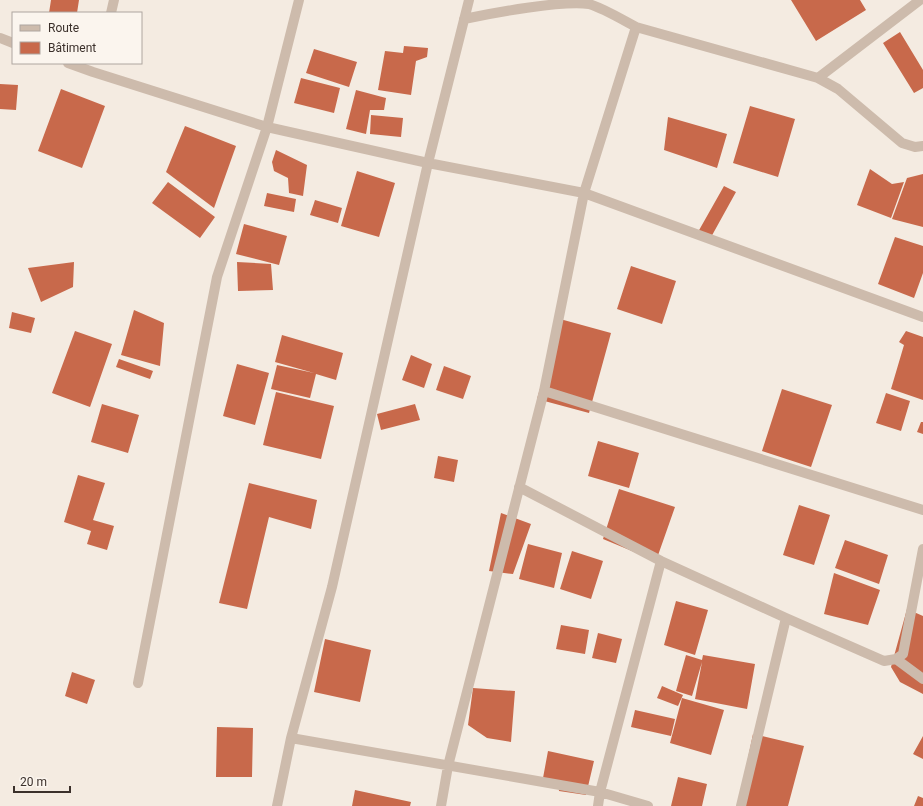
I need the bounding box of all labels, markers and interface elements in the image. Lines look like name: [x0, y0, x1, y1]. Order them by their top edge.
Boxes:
legend: [12, 12, 142, 64]
text: Route: [48, 21, 79, 35]
text: Bâtiment: [48, 41, 96, 55]
scale bar: [14, 768, 70, 794]
text: 20 m: [20, 775, 47, 789]

